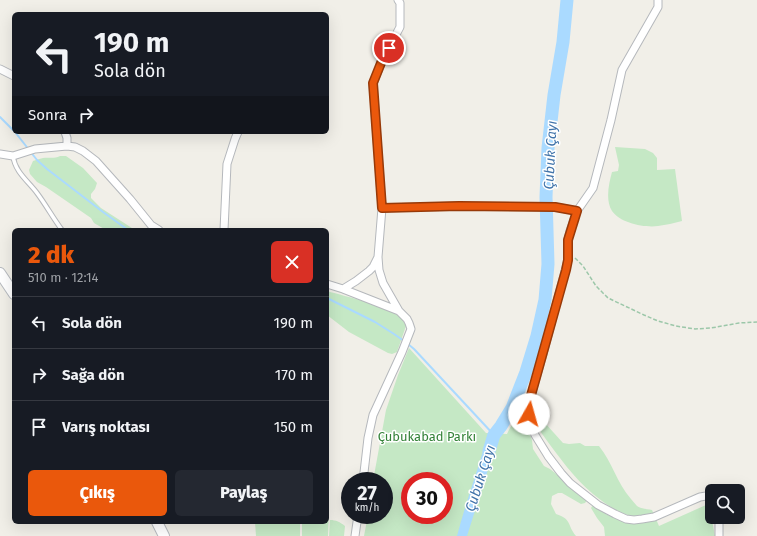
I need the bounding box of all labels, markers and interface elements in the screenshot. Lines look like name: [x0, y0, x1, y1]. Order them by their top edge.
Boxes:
text: 190 m: [94, 26, 169, 59]
icon: left: [28, 28, 80, 80]
pin: [372, 31, 406, 65]
icon: arrive: [378, 37, 400, 59]
text: Sola dön: [94, 60, 166, 82]
icon: right: [75, 104, 97, 126]
text: Sonra: [28, 106, 67, 124]
water label: Çubuk Çayı: [540, 120, 561, 190]
text: 2 dk: [28, 241, 74, 269]
button: close: [271, 241, 313, 283]
text: 510 m · 12:14: [28, 270, 99, 285]
icon: left: [28, 312, 50, 334]
text: Sola dön: [62, 314, 122, 332]
text: 190 m: [273, 314, 313, 332]
icon: right: [28, 364, 50, 386]
text: Sağa dön: [62, 366, 125, 384]
text: 170 m: [275, 366, 313, 384]
position arrow: [508, 393, 550, 435]
icon: arrive: [28, 416, 50, 438]
text: Varış noktası: [62, 418, 150, 436]
text: 150 m: [274, 418, 313, 436]
park label: Çubukabad Parkı: [378, 429, 476, 444]
water label: Çubuk Çayı: [462, 443, 499, 514]
button: Çıkış: [28, 470, 167, 516]
button: Paylaş: [175, 470, 313, 516]
speed limit sign: 30: [401, 472, 453, 524]
text: 27: [357, 481, 377, 505]
map controls: [705, 484, 745, 524]
button: search: [705, 484, 745, 524]
text: km/h: [355, 502, 379, 514]

